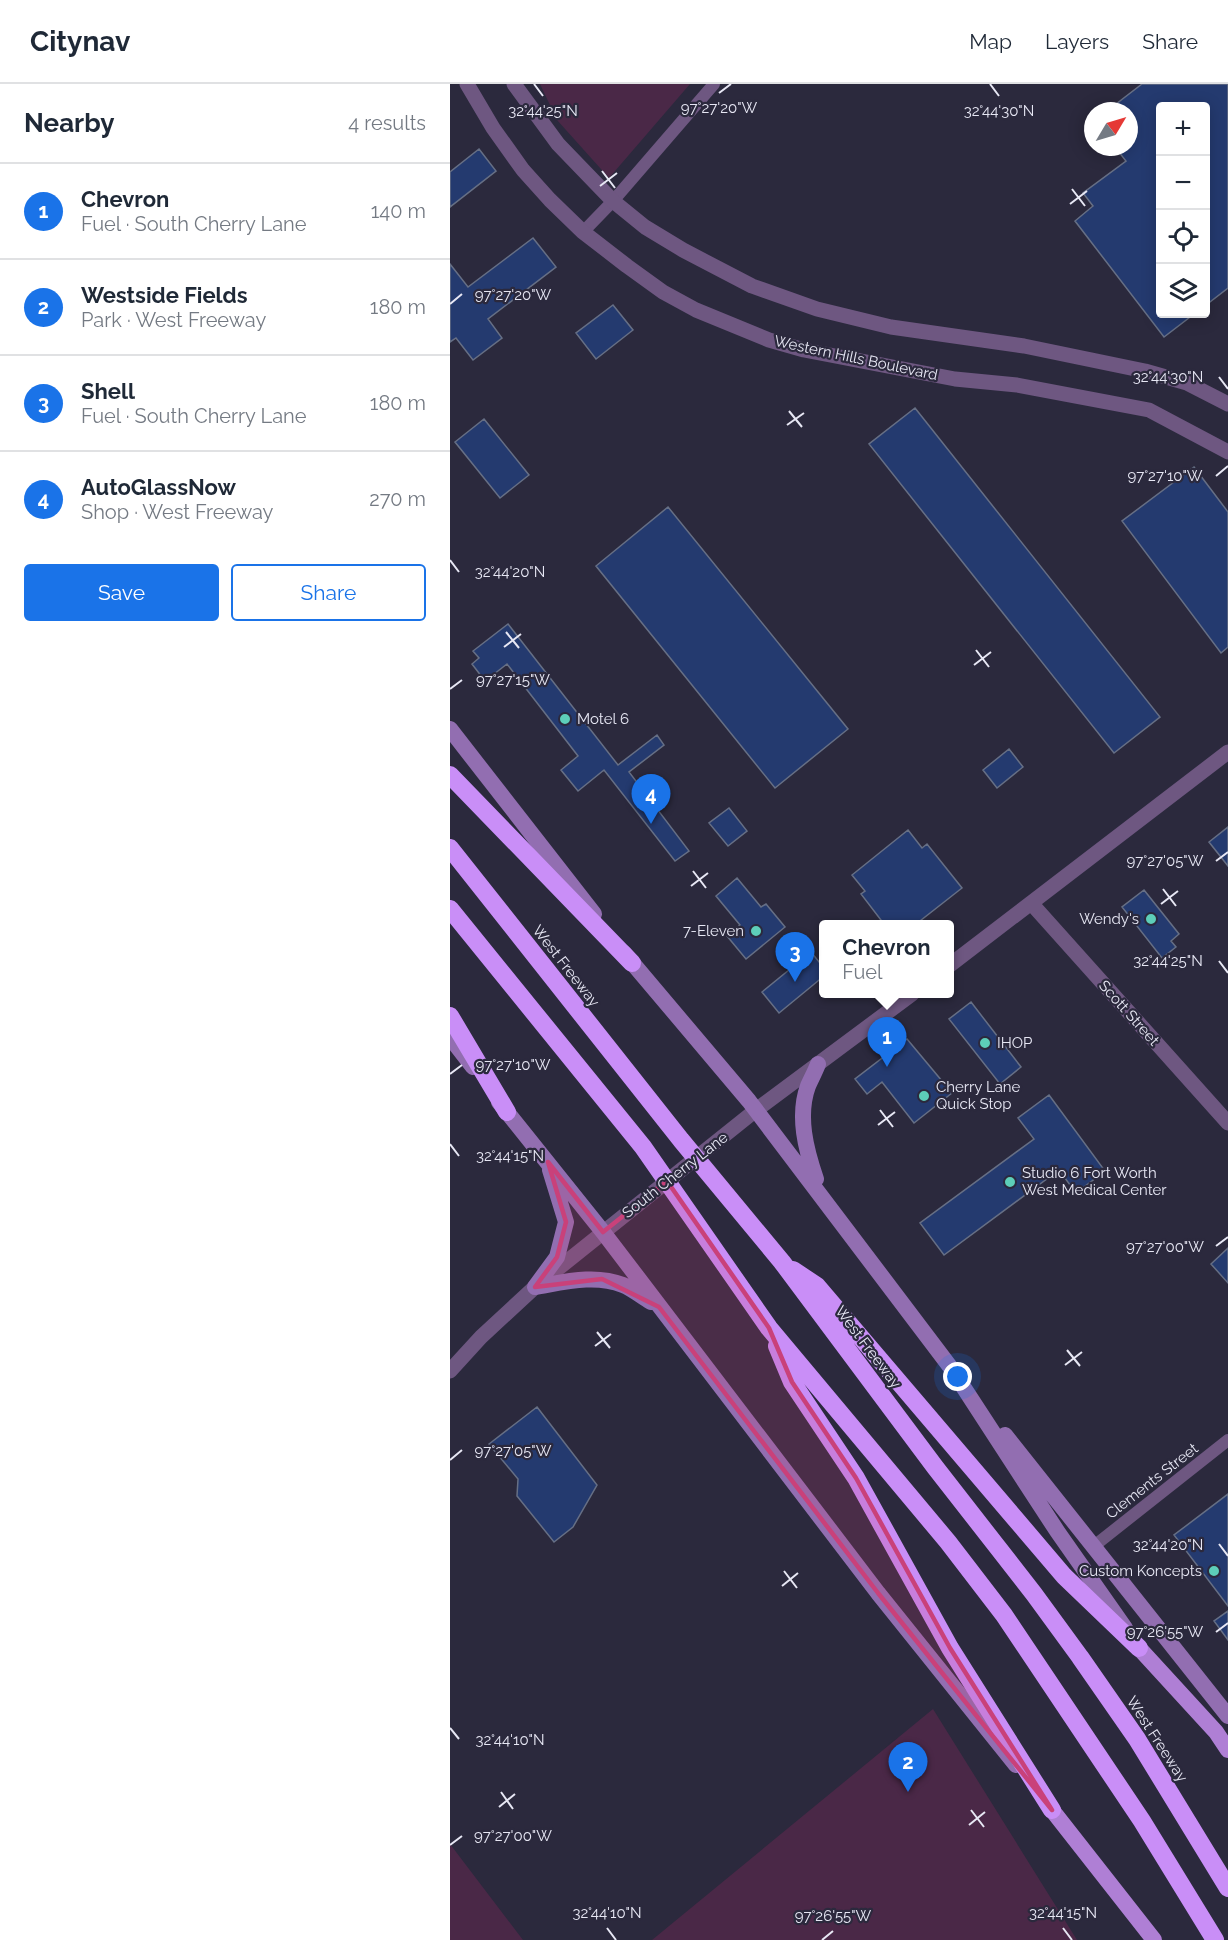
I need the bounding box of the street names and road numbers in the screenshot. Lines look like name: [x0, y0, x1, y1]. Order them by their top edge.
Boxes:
street label: Western Hills Boulevard: [773, 332, 939, 384]
street label: West Freeway: [529, 922, 603, 1010]
street label: Scott Street: [1095, 977, 1163, 1049]
street label: South Cherry Lane: [619, 1128, 731, 1222]
street label: West Freeway: [831, 1302, 905, 1392]
street label: Clements Street: [1102, 1439, 1202, 1523]
street label: West Freeway: [1123, 1693, 1191, 1785]

